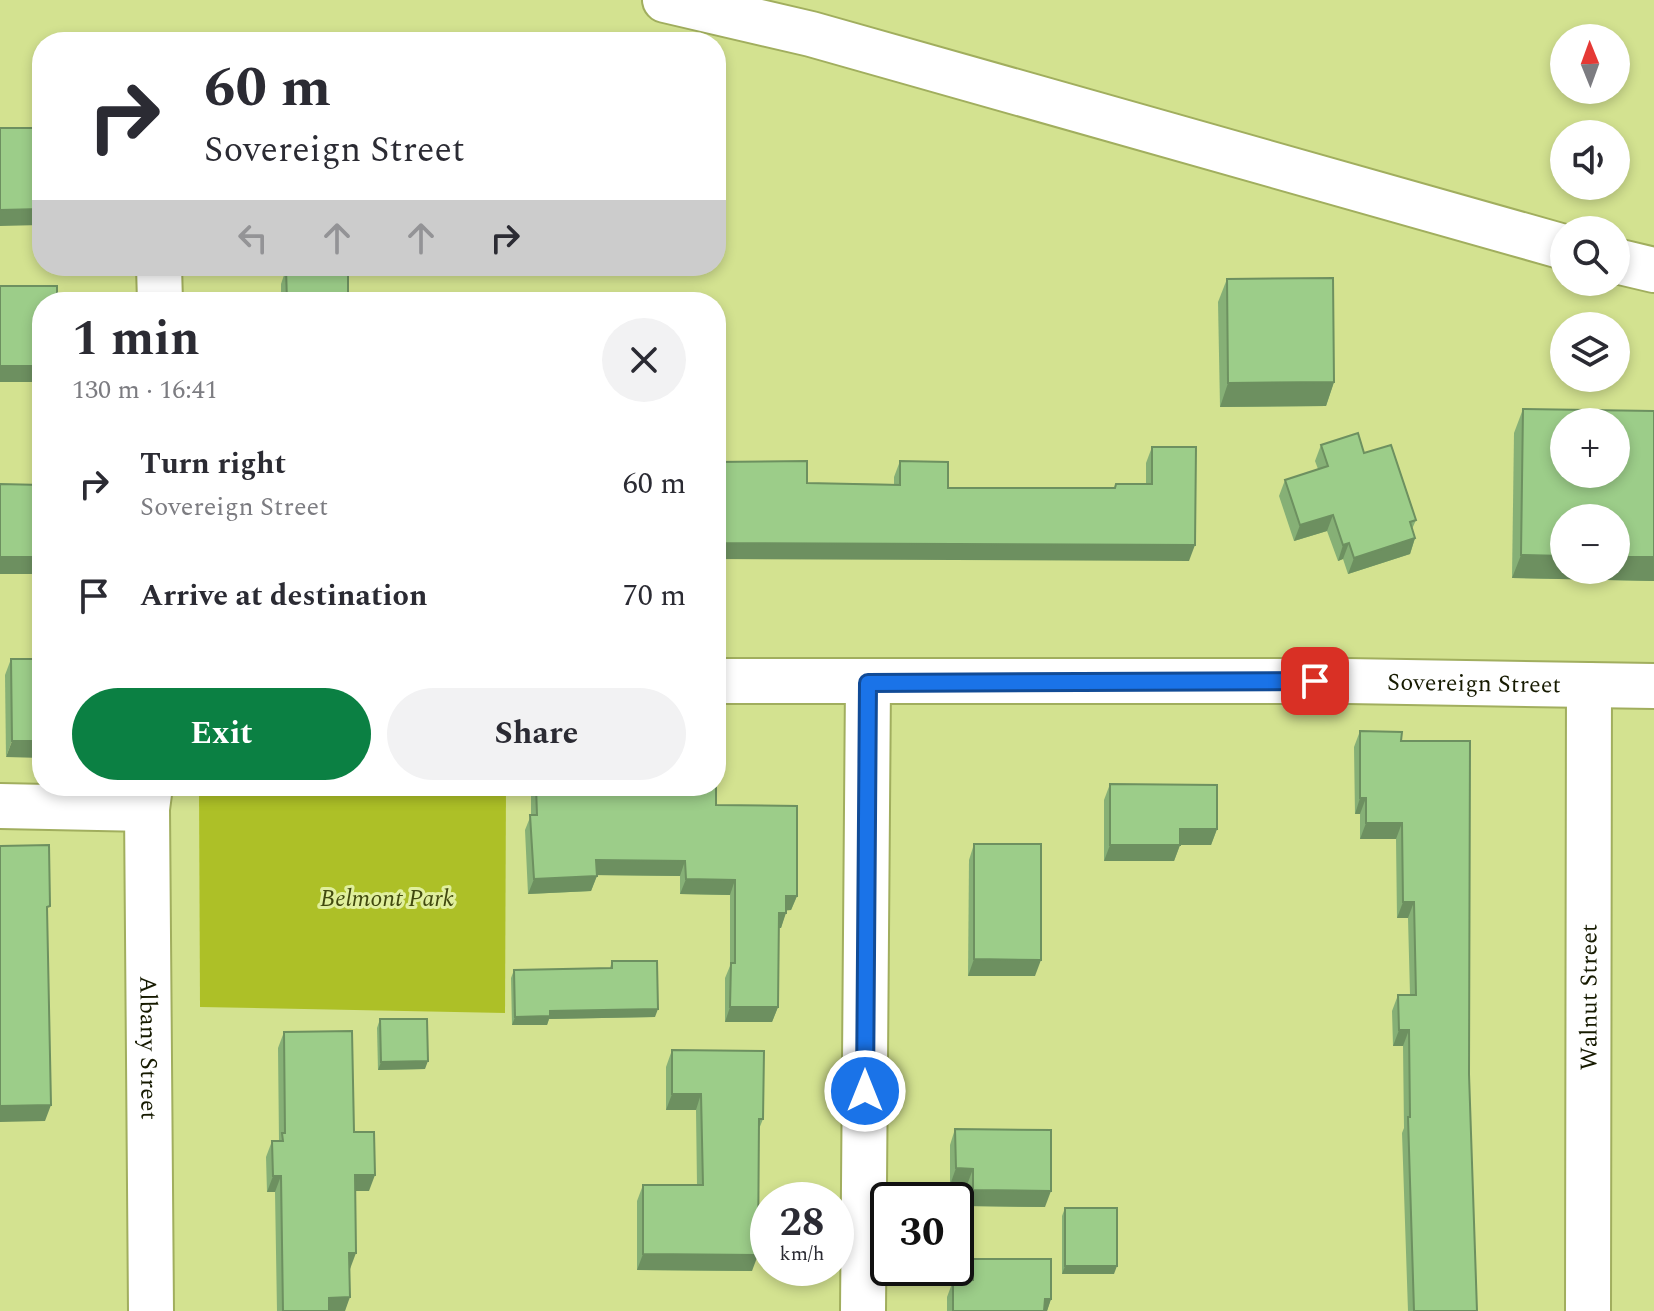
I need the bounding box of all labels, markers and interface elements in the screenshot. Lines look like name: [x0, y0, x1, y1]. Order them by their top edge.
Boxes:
north arrow: [1550, 24, 1630, 104]
map controls: [1550, 24, 1630, 584]
text: 60 m: [204, 46, 331, 131]
icon: right: [72, 64, 176, 168]
button: sound: [1550, 120, 1630, 200]
text: Sovereign Street: [204, 123, 465, 178]
icon: left: [231, 216, 275, 260]
icon: ahead: [315, 216, 359, 260]
icon: ahead: [399, 216, 443, 260]
icon: right: [483, 216, 527, 260]
button: search: [1550, 216, 1630, 296]
text: 1 min: [72, 303, 200, 376]
button: layers: [1550, 312, 1630, 392]
button: close: [602, 318, 686, 402]
text: 130 m · 16:41: [72, 370, 218, 410]
button: +: [1550, 408, 1630, 488]
text: Turn right: [140, 441, 286, 487]
text: 60 m: [623, 461, 686, 507]
icon: right: [72, 462, 116, 506]
text: Sovereign Street: [140, 487, 328, 527]
button: −: [1550, 504, 1630, 584]
text: Arrive at destination: [140, 573, 427, 619]
text: 70 m: [623, 573, 686, 619]
icon: arrive: [72, 574, 116, 618]
pin: [1281, 647, 1349, 715]
icon: arrive: [1293, 659, 1337, 703]
street label: Sovereign Street: [1387, 665, 1561, 703]
button: Exit: [72, 688, 371, 780]
button: Share: [387, 688, 686, 780]
park label: Belmont Park: [320, 881, 454, 917]
street label: Walnut Street: [1571, 924, 1608, 1070]
street label: Albany Street: [129, 975, 166, 1120]
position arrow: [823, 1049, 907, 1133]
speed limit sign: 30: [870, 1182, 974, 1286]
text: 28: [780, 1193, 824, 1254]
text: km/h: [780, 1239, 825, 1269]

